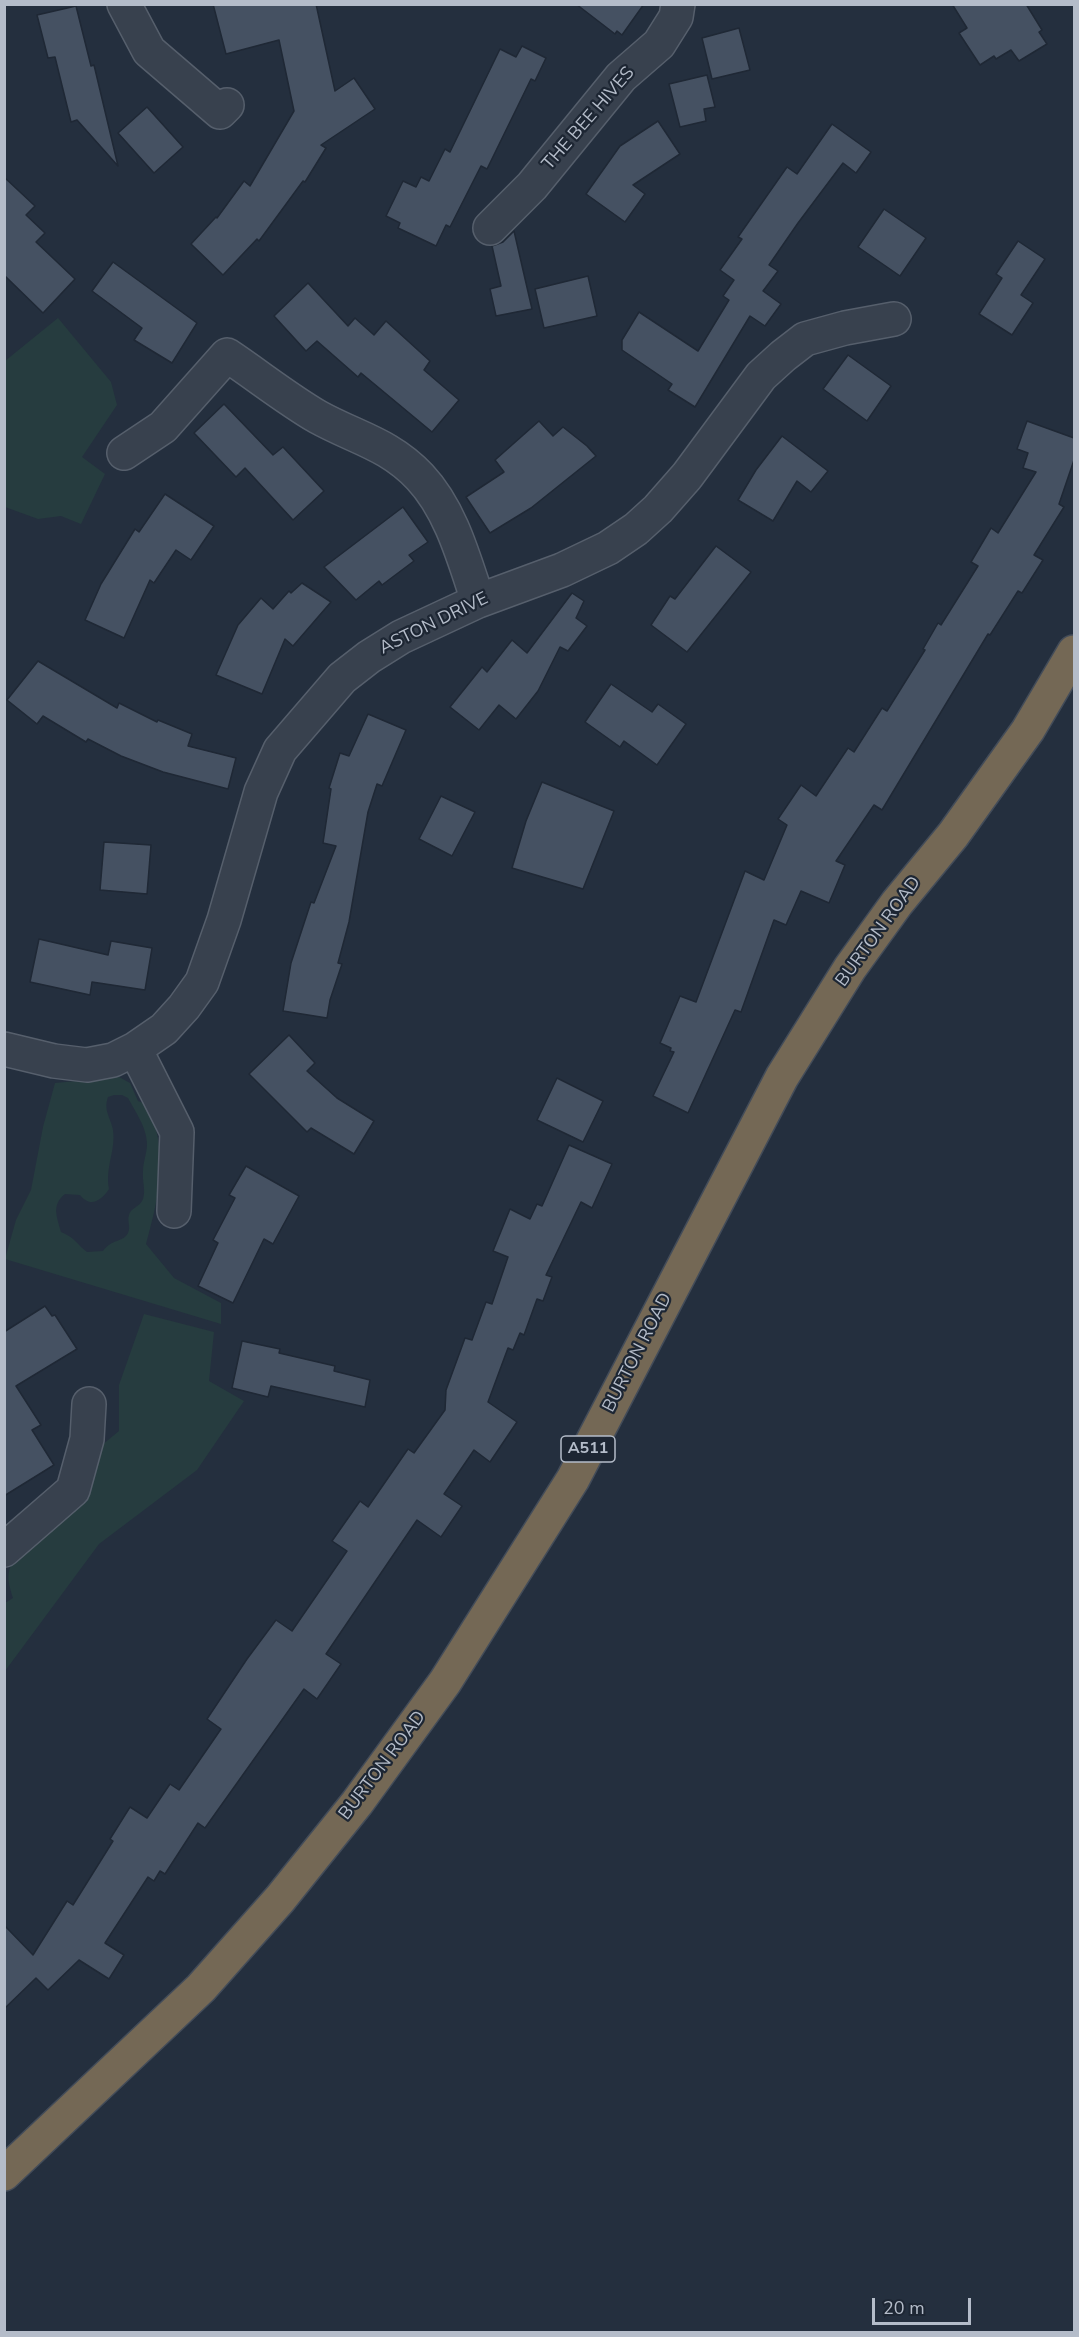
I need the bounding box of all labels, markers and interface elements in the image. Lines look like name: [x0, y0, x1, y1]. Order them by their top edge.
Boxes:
street label: THE BEE HIVES: [538, 63, 640, 175]
street label: ASTON DRIVE: [376, 588, 492, 660]
street label: BURTON ROAD: [832, 873, 926, 991]
street label: BURTON ROAD: [599, 1290, 677, 1416]
road number: A511: [561, 1436, 615, 1462]
street label: BURTON ROAD: [335, 1707, 431, 1825]
scale bar: [875, 2286, 974, 2324]
text: 20 m: [883, 2296, 925, 2320]

